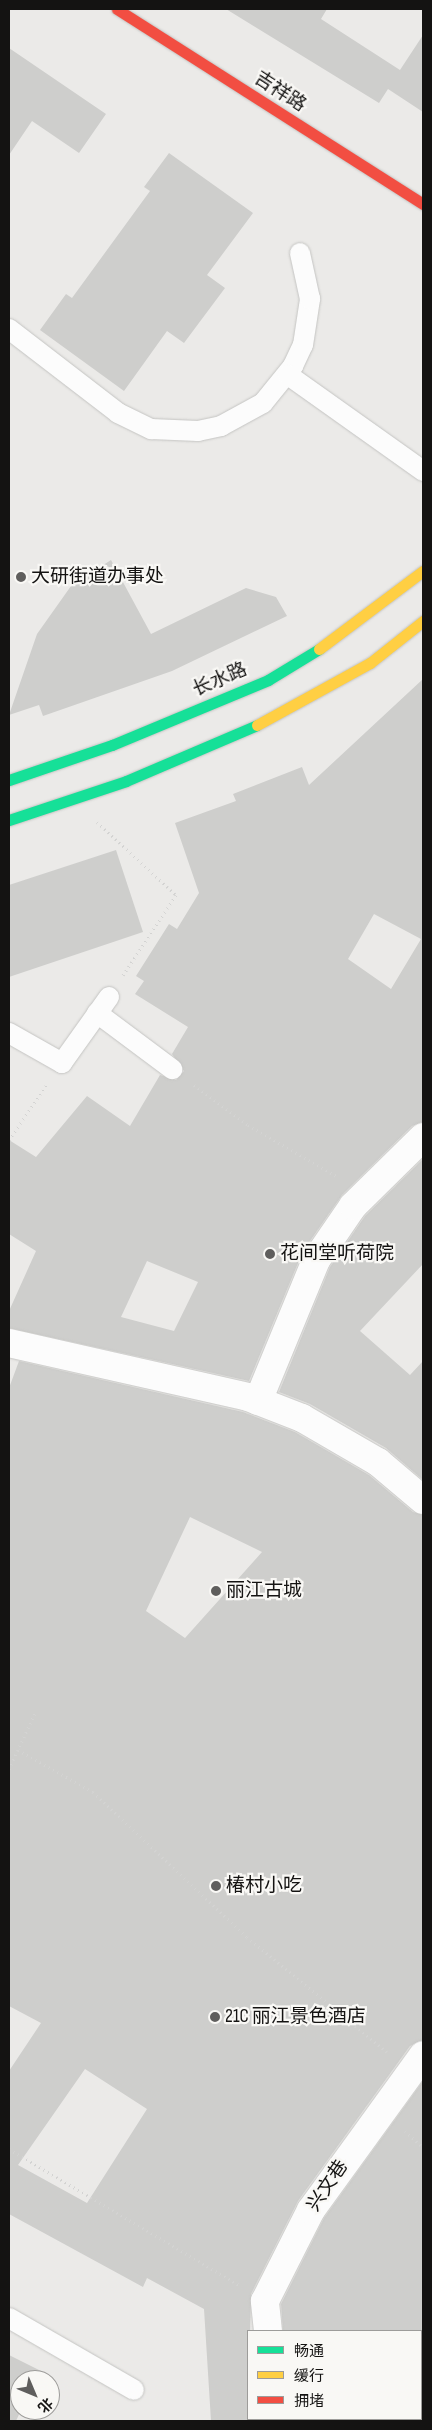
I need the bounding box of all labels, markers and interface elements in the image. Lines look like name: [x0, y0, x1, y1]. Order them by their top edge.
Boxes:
street label: 吉祥路: [250, 67, 310, 117]
place label: 大研街道办事处: [31, 566, 164, 588]
marker: 大研街道办事处: [15, 571, 27, 583]
street label: 长水路: [189, 658, 251, 702]
place label: 花间堂听荷院: [280, 1243, 394, 1265]
marker: 花间堂听荷院: [264, 1248, 276, 1260]
place label: 丽江古城: [226, 1580, 302, 1602]
marker: 丽江古城: [210, 1585, 222, 1597]
place label: 椿村小吃: [226, 1875, 302, 1897]
marker: 椿村小吃: [210, 1880, 222, 1892]
place label: 21C 丽江景色酒店: [225, 2006, 366, 2028]
marker: 21C 丽江景色酒店: [209, 2011, 221, 2023]
street label: 兴文巷: [303, 2156, 353, 2216]
legend: [247, 2330, 422, 2420]
text: 畅通: [294, 2342, 324, 2361]
text: 缓行: [294, 2367, 324, 2386]
north arrow: [10, 2370, 60, 2420]
text: 拥堵: [294, 2392, 324, 2411]
text: 北: [34, 2394, 56, 2416]

